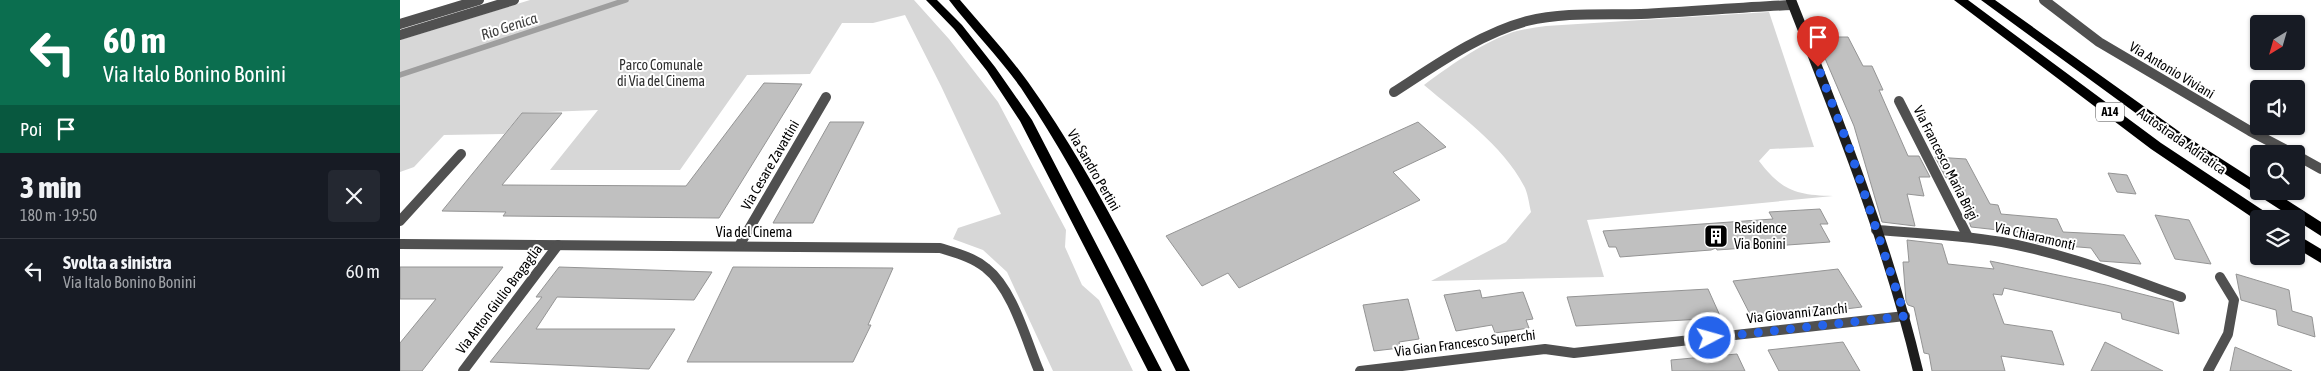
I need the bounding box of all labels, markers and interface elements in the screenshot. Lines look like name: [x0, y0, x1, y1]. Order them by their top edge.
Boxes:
water label: Rio Genica: [479, 9, 539, 43]
north arrow: [2250, 15, 2305, 70]
map controls: [2250, 15, 2305, 265]
pin: [1797, 16, 1839, 67]
icon: left: [20, 20, 85, 85]
text: 60 m: [103, 20, 166, 60]
icon: arrive: [1804, 23, 1832, 51]
street label: Via Antonio Viviani: [2126, 38, 2218, 102]
park label: Parco Comunale di Via del Cinema: [617, 57, 705, 89]
text: Via Italo Bonino Bonini: [103, 61, 286, 87]
button: sound: [2250, 80, 2305, 135]
road number: A14: [2096, 102, 2124, 121]
street label: Via Francesco Maria Brigi: [1910, 103, 1982, 223]
street label: Autostrada Adriatica: [2134, 104, 2230, 178]
icon: arrive: [52, 115, 80, 143]
street label: Via Cesare Zavattini: [738, 117, 802, 213]
text: Poi: [20, 118, 42, 140]
street label: Via Sandro Pertini: [1064, 126, 1124, 214]
button: search: [2250, 145, 2305, 200]
text: 3 min: [20, 170, 81, 204]
button: close: [328, 170, 380, 222]
text: 180 m · 19:50: [20, 206, 97, 224]
button: layers: [2250, 210, 2305, 265]
street label: Via Chiaramonti: [1993, 219, 2077, 253]
place label: Residence Via Bonini: [1734, 220, 1787, 252]
building icon: Residence Via Bonini: [1703, 223, 1729, 249]
street label: Via del Cinema: [716, 224, 792, 240]
street label: Via Anton Giulio Bragaglia: [453, 241, 545, 357]
text: Svolta a sinistra: [63, 251, 172, 273]
icon: left: [20, 257, 48, 285]
text: 60 m: [346, 260, 380, 282]
text: Via Italo Bonino Bonini: [63, 273, 196, 291]
street label: Via Giovanni Zanchi: [1746, 300, 1848, 326]
position arrow: [1683, 311, 1735, 363]
street label: Via Gian Francesco Superchi: [1394, 326, 1536, 360]

